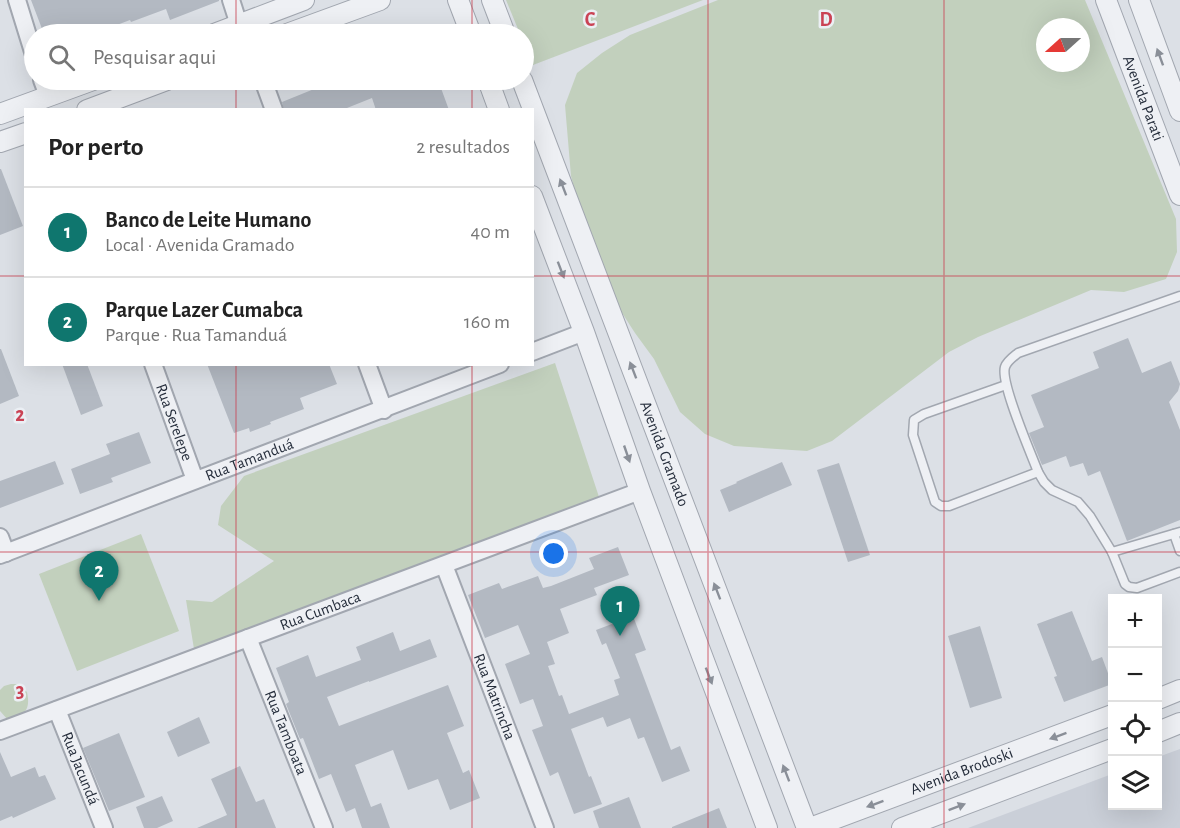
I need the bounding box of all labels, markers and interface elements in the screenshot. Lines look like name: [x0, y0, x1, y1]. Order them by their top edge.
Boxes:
text: C: [585, 10, 596, 30]
text: D: [819, 10, 833, 30]
north arrow: [1036, 18, 1090, 72]
search box: [24, 24, 534, 90]
icon: search: [45, 41, 78, 74]
text: Pesquisar aqui: [93, 46, 216, 68]
one-way arrow: [1154, 47, 1164, 65]
street label: Avenida Parati: [1120, 53, 1167, 143]
text: Por perto: [48, 134, 144, 160]
text: 2 resultados: [416, 137, 510, 157]
one-way arrow: [558, 178, 567, 196]
text: Banco de Leite Humano: [105, 209, 311, 231]
text: 1: [64, 222, 71, 242]
text: 40 m: [471, 222, 510, 242]
text: Local · Avenida Gramado: [105, 235, 295, 255]
one-way arrow: [556, 262, 566, 280]
text: Parque Lazer Cumabca: [105, 299, 303, 321]
text: 2: [63, 312, 72, 332]
text: 160 m: [464, 312, 510, 332]
text: Parque · Rua Tamanduá: [105, 325, 287, 345]
one-way arrow: [627, 360, 637, 378]
street label: Rua Serelepe: [153, 382, 195, 463]
street label: Avenida Gramado: [637, 399, 692, 509]
text: 2: [15, 405, 25, 425]
street label: Rua Tamanduá: [203, 436, 296, 484]
one-way arrow: [623, 445, 632, 463]
your location: [539, 539, 568, 568]
pin: 2: [80, 552, 118, 601]
one-way arrow: [712, 582, 721, 600]
pin: 1: [600, 586, 640, 636]
street label: Rua Cumbaca: [278, 589, 363, 633]
map controls: [1108, 594, 1162, 810]
button: +: [1108, 594, 1162, 648]
button: −: [1108, 648, 1162, 702]
street label: Rua Matrincha: [471, 651, 518, 742]
one-way arrow: [705, 667, 715, 685]
text: 3: [16, 681, 24, 701]
street label: Rua Tamboata: [262, 688, 310, 777]
button: locate: [1108, 702, 1162, 756]
street label: Rua Jacundá: [59, 730, 102, 807]
one-way arrow: [1049, 731, 1067, 741]
street label: Avenida Brodoski: [908, 745, 1015, 798]
button: layers: [1108, 756, 1162, 810]
one-way arrow: [781, 764, 791, 782]
one-way arrow: [866, 800, 884, 809]
one-way arrow: [948, 802, 966, 812]

